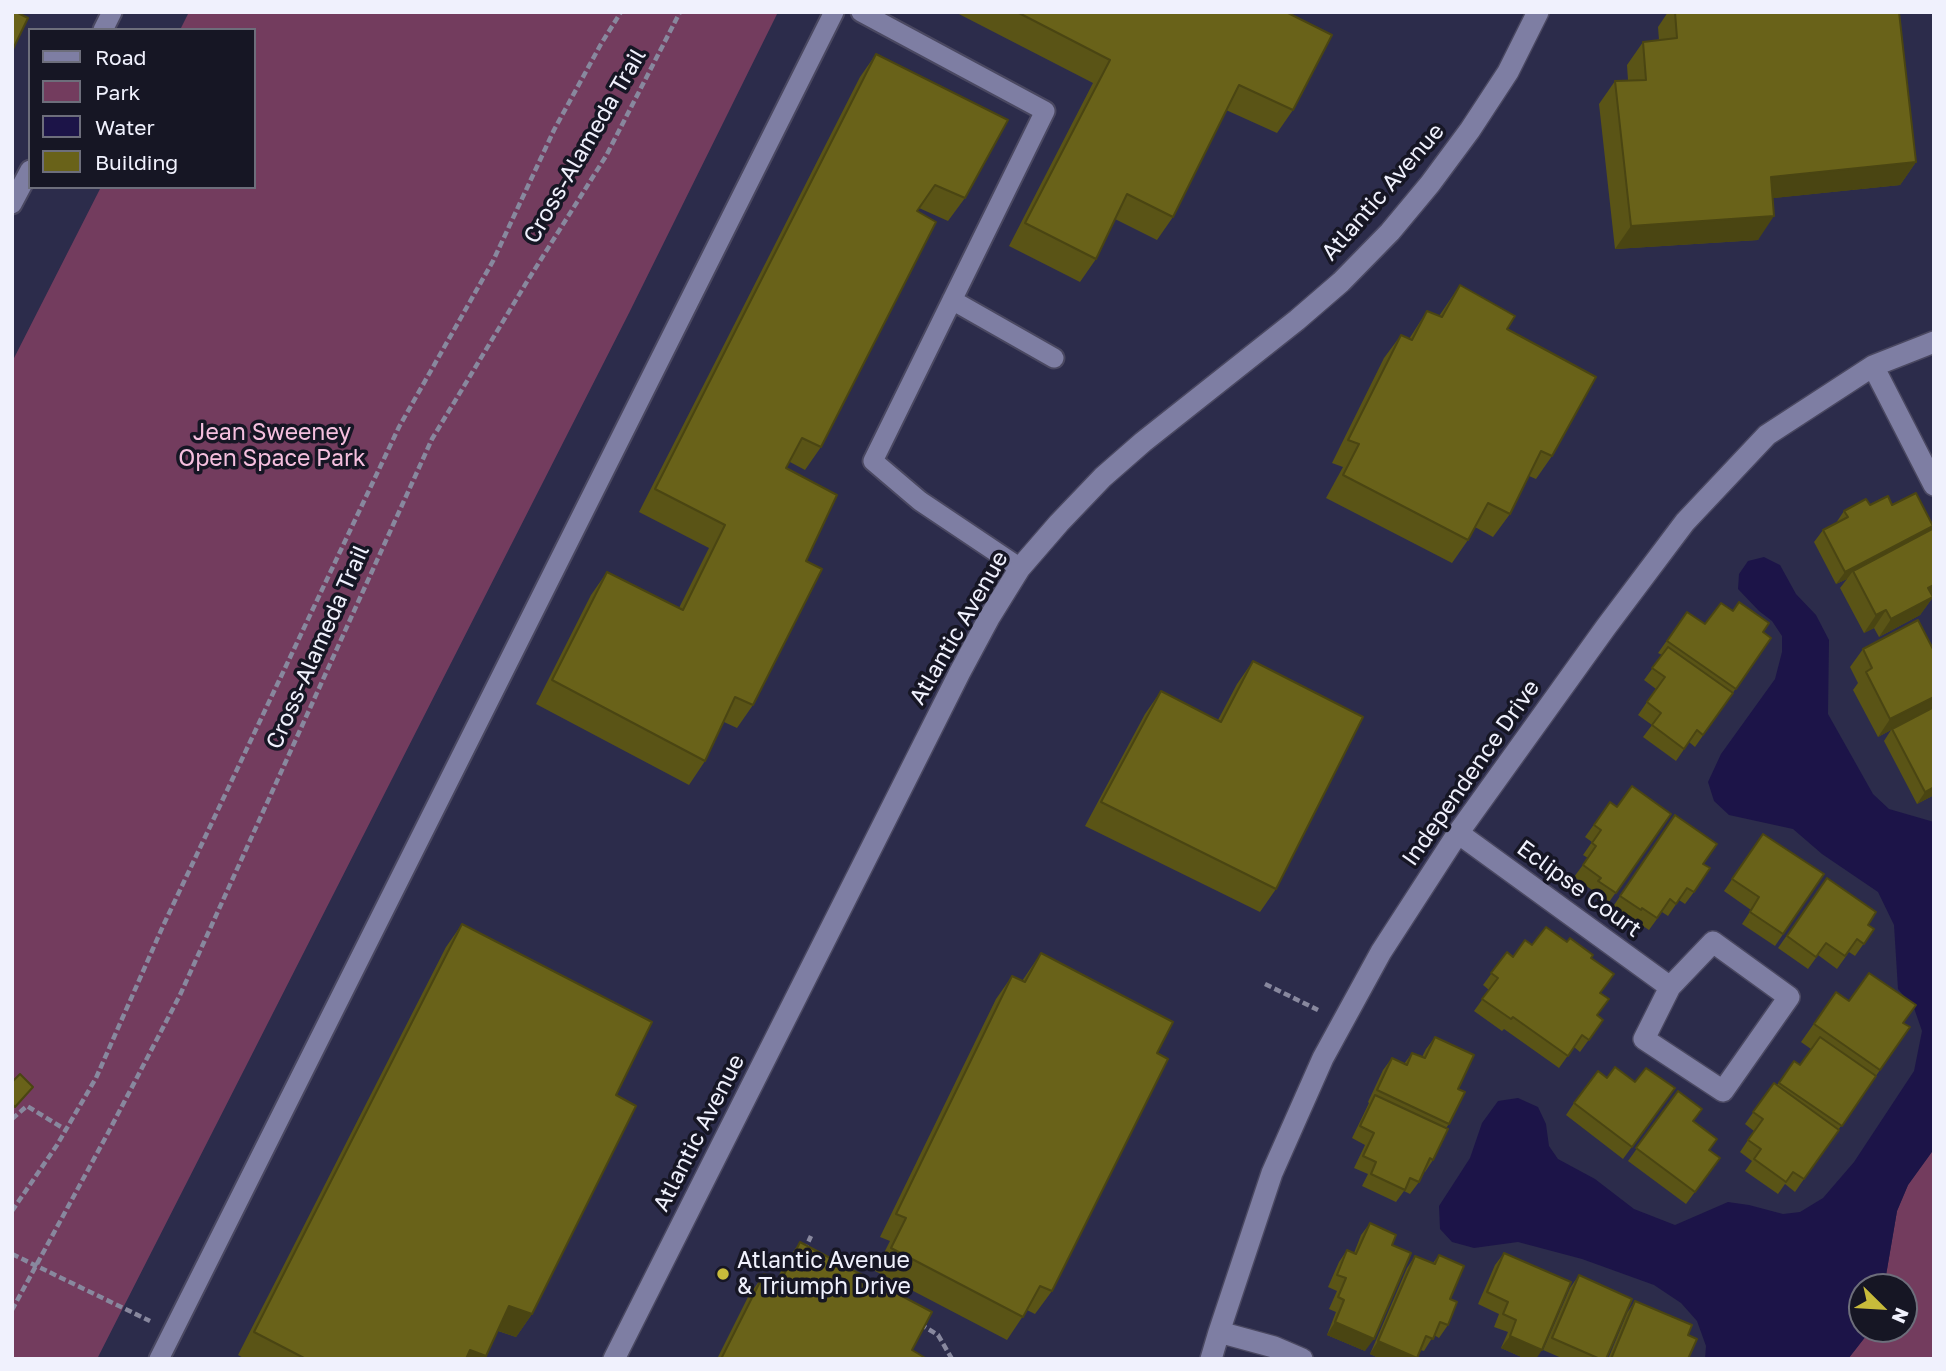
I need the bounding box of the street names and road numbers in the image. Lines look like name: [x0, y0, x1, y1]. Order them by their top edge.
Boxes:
street label: Cross-Alameda Trail: [518, 44, 652, 248]
street label: Atlantic Avenue: [1316, 118, 1450, 266]
street label: Cross-Alameda Trail: [261, 541, 375, 753]
street label: Atlantic Avenue: [904, 546, 1014, 710]
street label: Independence Drive: [1396, 675, 1546, 871]
street label: Eclipse Court: [1511, 835, 1647, 943]
street label: Atlantic Avenue: [647, 1050, 751, 1216]

